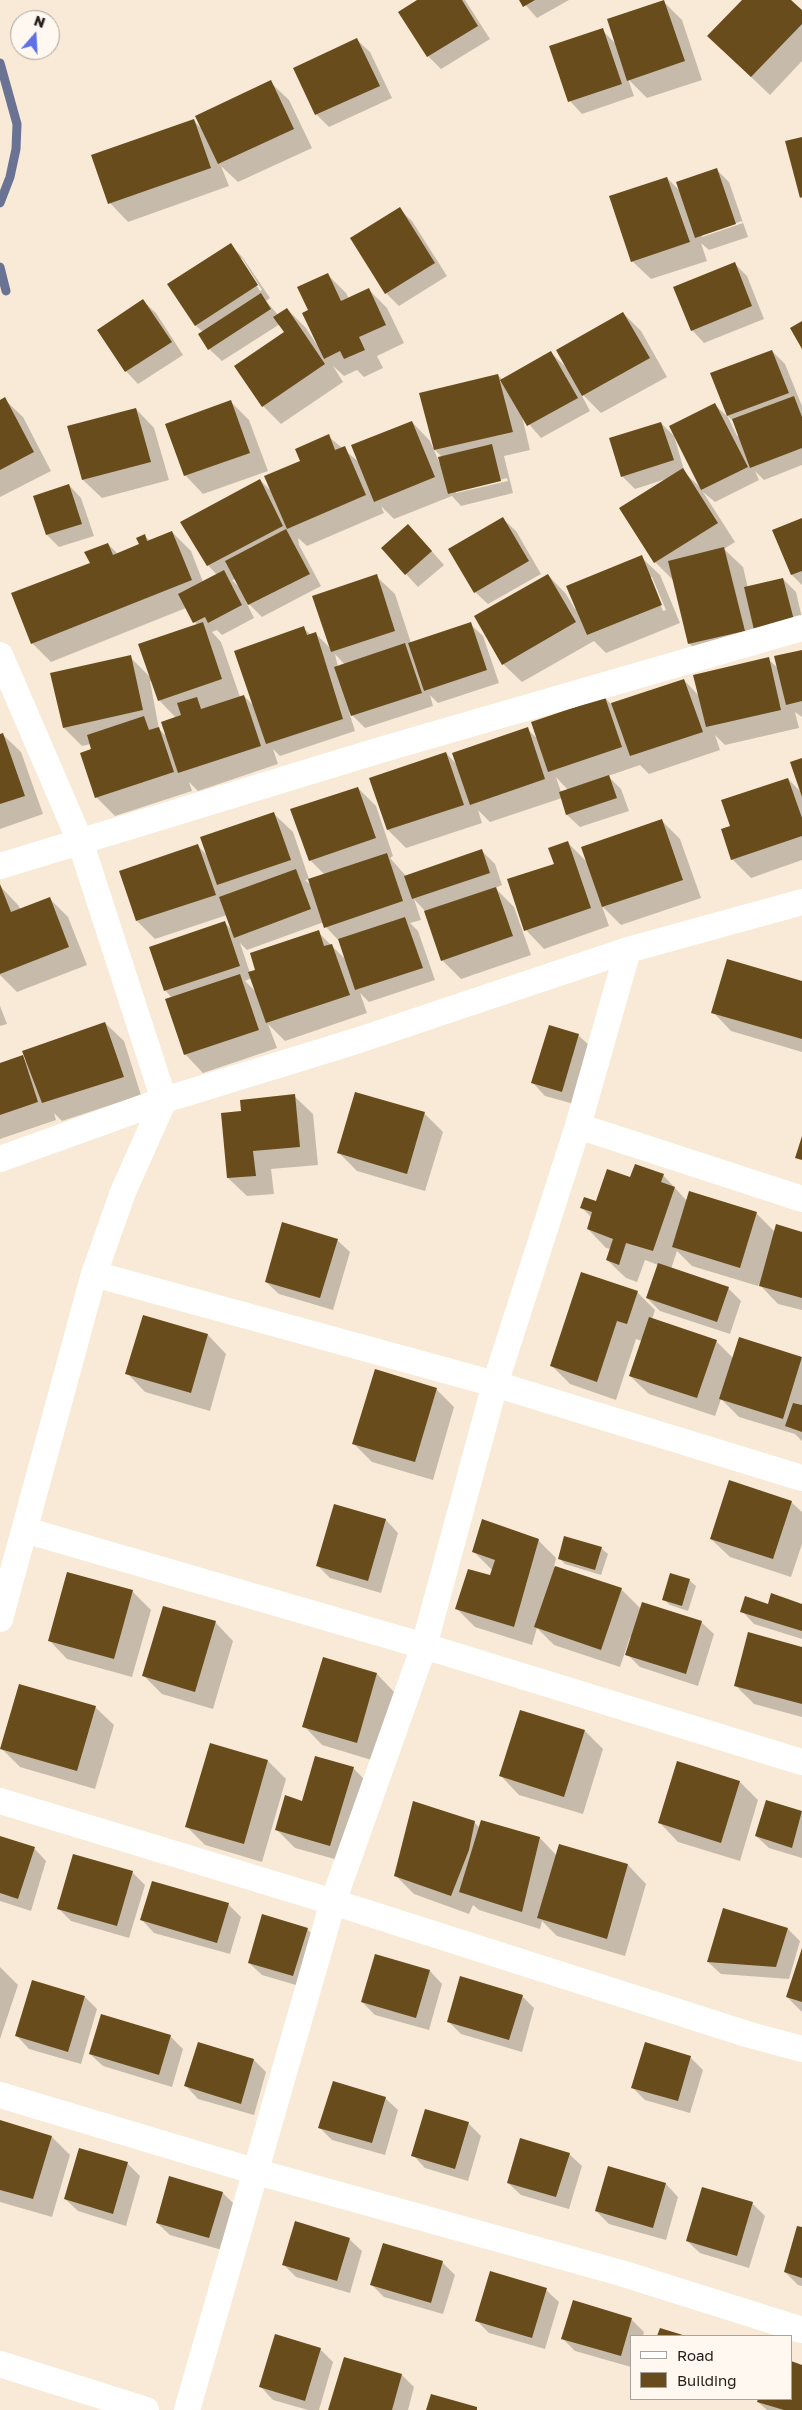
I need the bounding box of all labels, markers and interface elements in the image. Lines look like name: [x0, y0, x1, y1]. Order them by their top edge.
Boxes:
north arrow: [10, 10, 60, 60]
text: N: [32, 12, 48, 31]
legend: [630, 2335, 792, 2400]
text: Road: [677, 2346, 714, 2364]
text: Building: [677, 2371, 737, 2389]

